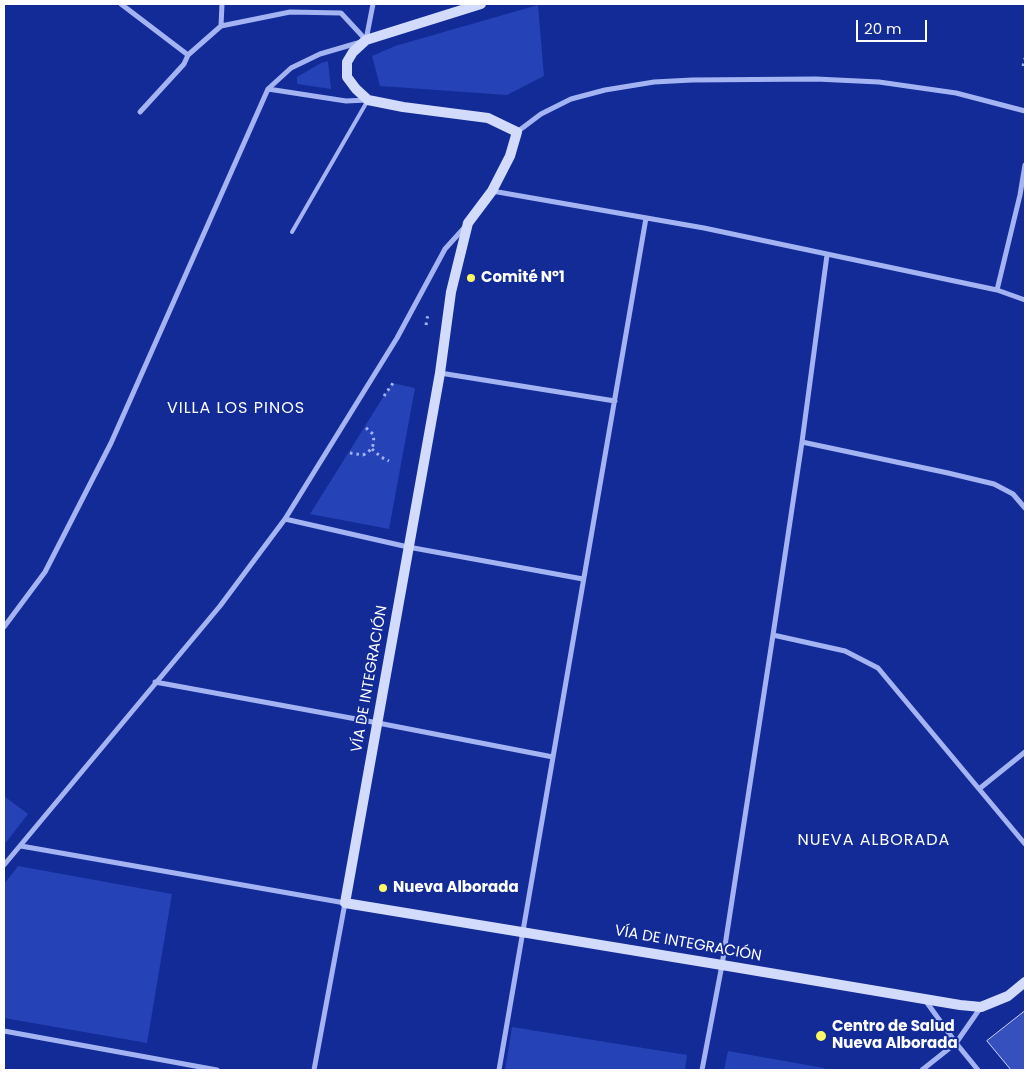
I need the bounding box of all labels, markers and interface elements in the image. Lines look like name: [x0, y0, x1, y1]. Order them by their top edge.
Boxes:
scale bar: [859, 10, 930, 42]
text: 20 m: [864, 18, 902, 39]
place label: Comité N°1: [481, 269, 565, 287]
marker: Comité N°1: [465, 272, 477, 284]
district label: VILLA LOS PINOS: [165, 399, 307, 419]
street label: VÍA DE INTEGRACIÓN: [348, 604, 392, 754]
district label: NUEVA ALBORADA: [796, 831, 952, 851]
place label: Nueva Alborada: [393, 879, 519, 897]
marker: Nueva Alborada: [377, 882, 389, 894]
street label: VÍA DE INTEGRACIÓN: [613, 922, 763, 966]
place label: Centro de Salud Nueva Alborada: [832, 1018, 958, 1053]
marker: Centro de Salud Nueva Alborada: [814, 1029, 828, 1043]

